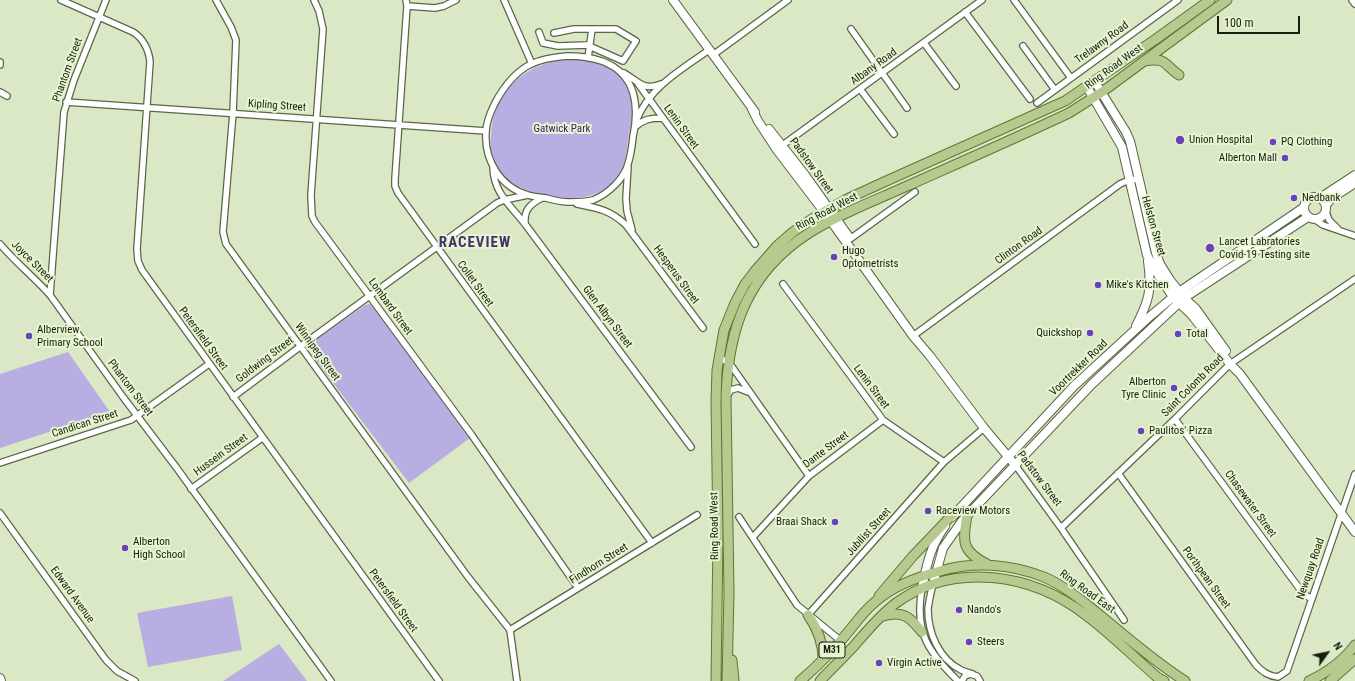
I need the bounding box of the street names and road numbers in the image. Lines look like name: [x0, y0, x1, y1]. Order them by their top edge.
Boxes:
street label: Trelawny Road: [1073, 19, 1131, 67]
street label: Phantom Street: [50, 36, 86, 104]
street label: Ring Road West: [1083, 42, 1145, 92]
street label: Albany Road: [848, 46, 900, 88]
street label: Kipling Street: [248, 97, 306, 115]
street label: Lenin Street: [660, 102, 702, 152]
street label: Padstow Street: [786, 135, 836, 197]
street label: Ring Road West: [794, 190, 860, 234]
street label: Helston Street: [1138, 194, 1168, 258]
street label: Clinton Road: [993, 224, 1045, 268]
street label: Joyce Street: [8, 238, 56, 286]
street label: Hesperus Street: [650, 243, 702, 307]
street label: Collet Street: [454, 258, 496, 310]
street label: Lombard Street: [365, 276, 415, 338]
street label: Glen Albyn Street: [579, 283, 635, 351]
street label: Petersfield Street: [176, 305, 230, 373]
street label: Winnipeg Street: [292, 320, 342, 384]
street label: Goldwing Street: [234, 334, 296, 386]
street label: Voortrekker Road: [1047, 337, 1111, 399]
street label: Saint Colomb Road: [1159, 352, 1227, 420]
street label: Phantom Street: [104, 357, 156, 419]
street label: Lenin Street: [850, 362, 892, 412]
street label: Candican Street: [50, 407, 120, 441]
street label: Dante Street: [801, 429, 851, 471]
street label: Hussein Street: [191, 431, 251, 479]
street label: Padstow Street: [1014, 449, 1064, 509]
street label: Chasewater Street: [1221, 468, 1279, 540]
street label: Ring Road West: [708, 492, 722, 560]
street label: Jubilist Street: [844, 505, 894, 559]
street label: Newquay Road: [1294, 536, 1328, 602]
street label: Findhorn Street: [567, 541, 631, 587]
street label: Porthpean Street: [1179, 545, 1233, 611]
street label: Edward Avenue: [47, 564, 97, 626]
street label: Petersfield Street: [366, 567, 420, 635]
street label: Ring Road East: [1057, 567, 1117, 617]
road number: M31: [819, 642, 845, 658]

